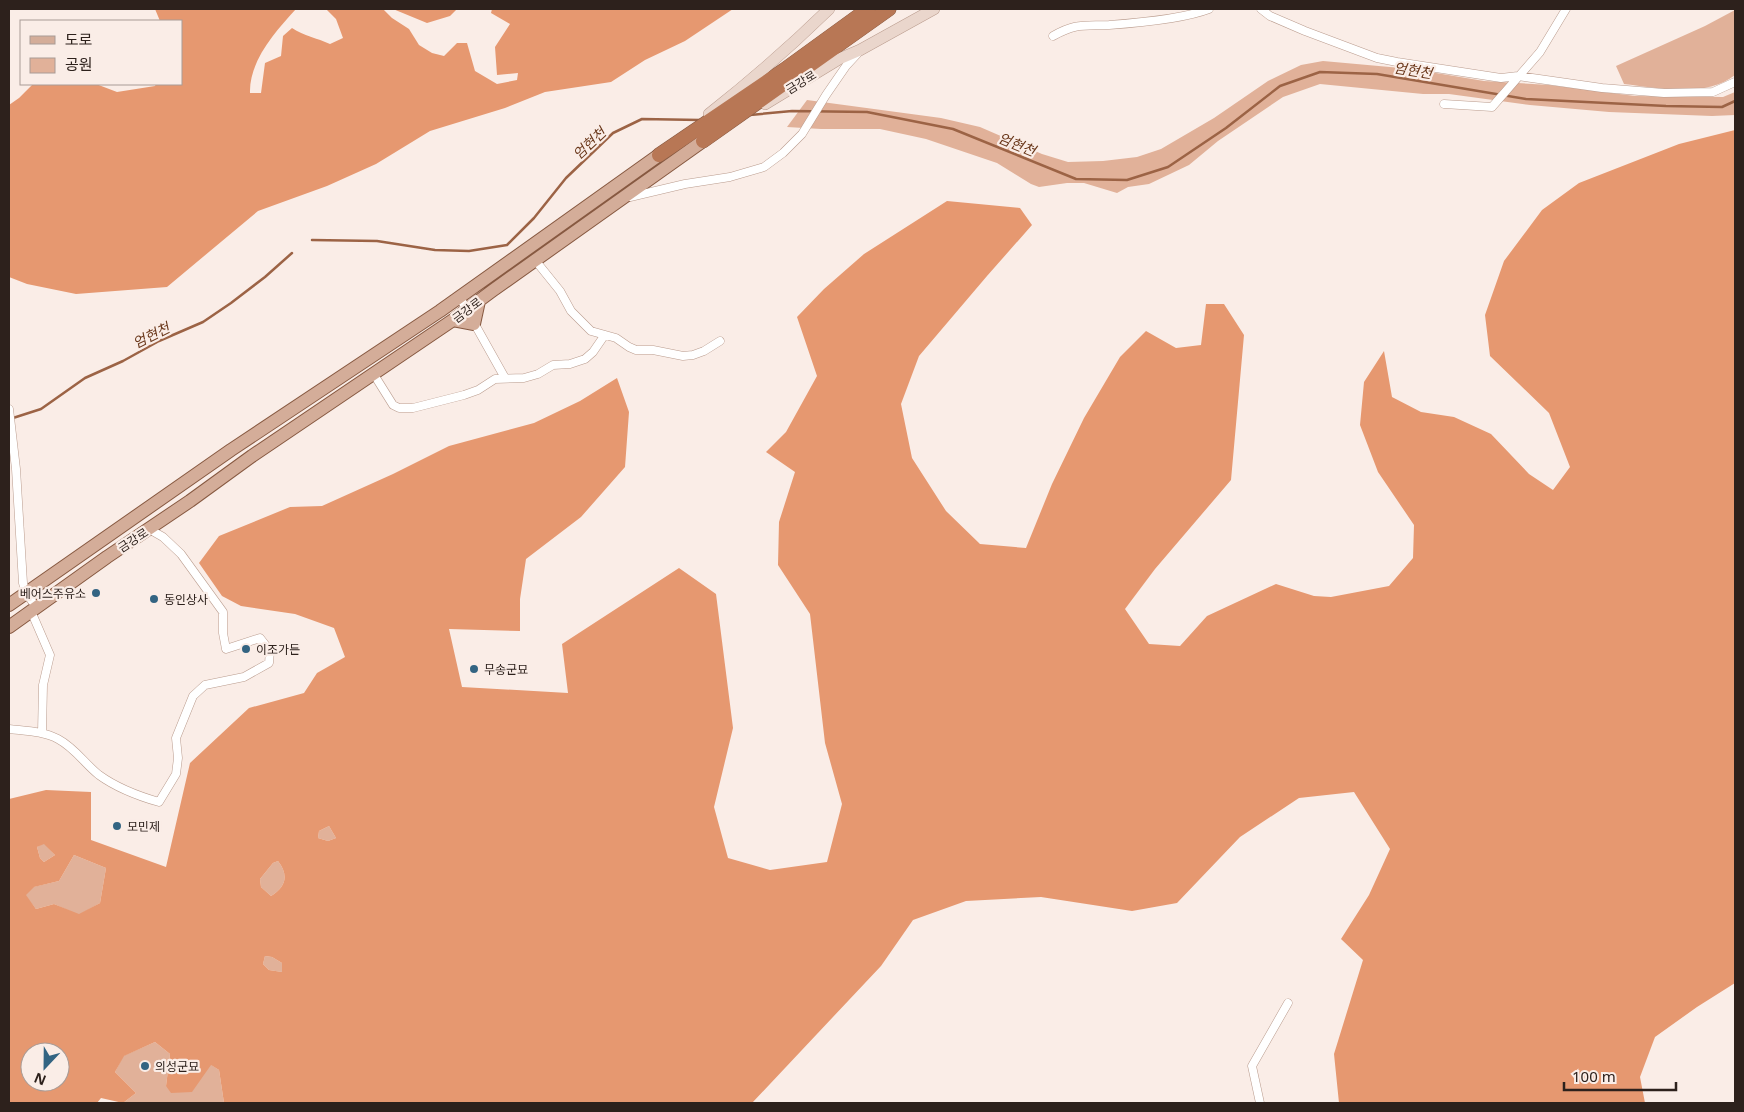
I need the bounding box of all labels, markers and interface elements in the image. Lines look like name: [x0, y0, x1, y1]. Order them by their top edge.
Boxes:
legend: [20, 20, 182, 85]
text: 도로: [65, 29, 93, 49]
text: 공원: [65, 54, 93, 74]
water label: 엄현천: [1392, 58, 1435, 83]
street label: 금강로: [782, 66, 820, 98]
water label: 엄현천: [568, 122, 610, 163]
water label: 엄현천: [996, 128, 1040, 160]
street label: 금강로: [449, 293, 485, 327]
water label: 엄현천: [129, 318, 174, 352]
street label: 금강로: [114, 524, 152, 556]
place label: 베어스주유소: [20, 585, 86, 602]
marker: 베어스주유소: [90, 587, 102, 599]
place label: 동인상사: [164, 591, 208, 608]
marker: 동인상사: [148, 593, 160, 605]
place label: 이조가든: [256, 641, 300, 658]
marker: 이조가든: [240, 643, 252, 655]
place label: 무송군묘: [484, 661, 528, 678]
marker: 무송군묘: [468, 663, 480, 675]
place label: 모민제: [127, 818, 160, 835]
marker: 모민제: [111, 820, 123, 832]
north arrow: [20, 1042, 70, 1092]
place label: 의성군묘: [155, 1058, 199, 1075]
marker: 의성군묘: [139, 1060, 151, 1072]
scale bar: [1564, 1060, 1676, 1092]
text: 100 m: [1572, 1066, 1616, 1086]
text: N: [31, 1069, 49, 1090]

